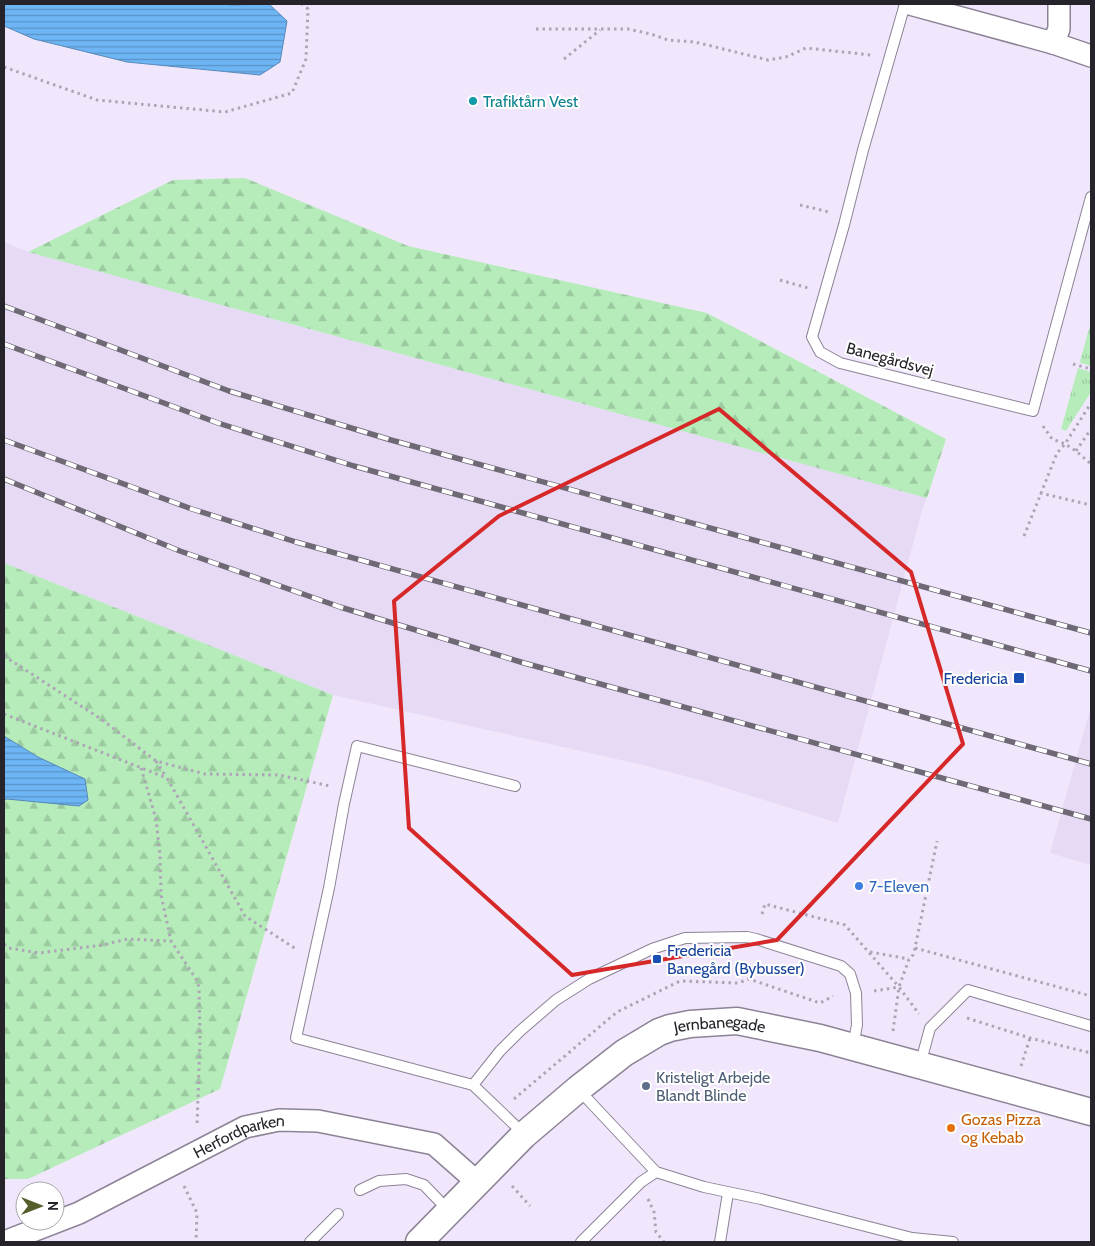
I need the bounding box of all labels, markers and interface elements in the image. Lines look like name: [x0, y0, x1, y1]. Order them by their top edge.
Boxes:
place label: Trafiktårn Vest: [483, 92, 579, 111]
marker: Trafiktårn Vest: [467, 95, 479, 107]
street label: Banegårdsvej: [844, 338, 936, 380]
place label: Fredericia: [943, 669, 1008, 688]
marker: Fredericia: [1012, 671, 1026, 685]
place label: 7-Eleven: [869, 877, 929, 896]
marker: 7-Eleven: [853, 880, 865, 892]
place label: Fredericia Banegård (Bybusser): [667, 941, 805, 978]
marker: Fredericia Banegård (Bybusser): [651, 953, 663, 965]
street label: Jernbanegade: [671, 1011, 767, 1037]
place label: Kristeligt Arbejde Blandt Blinde: [656, 1068, 770, 1105]
marker: Kristeligt Arbejde Blandt Blinde: [640, 1080, 652, 1092]
street label: Herfordparken: [190, 1110, 285, 1162]
place label: Gozas Pizza og Kebab: [961, 1110, 1041, 1147]
marker: Gozas Pizza og Kebab: [945, 1122, 957, 1134]
north arrow: [15, 1181, 65, 1231]
text: N: [44, 1201, 62, 1211]

